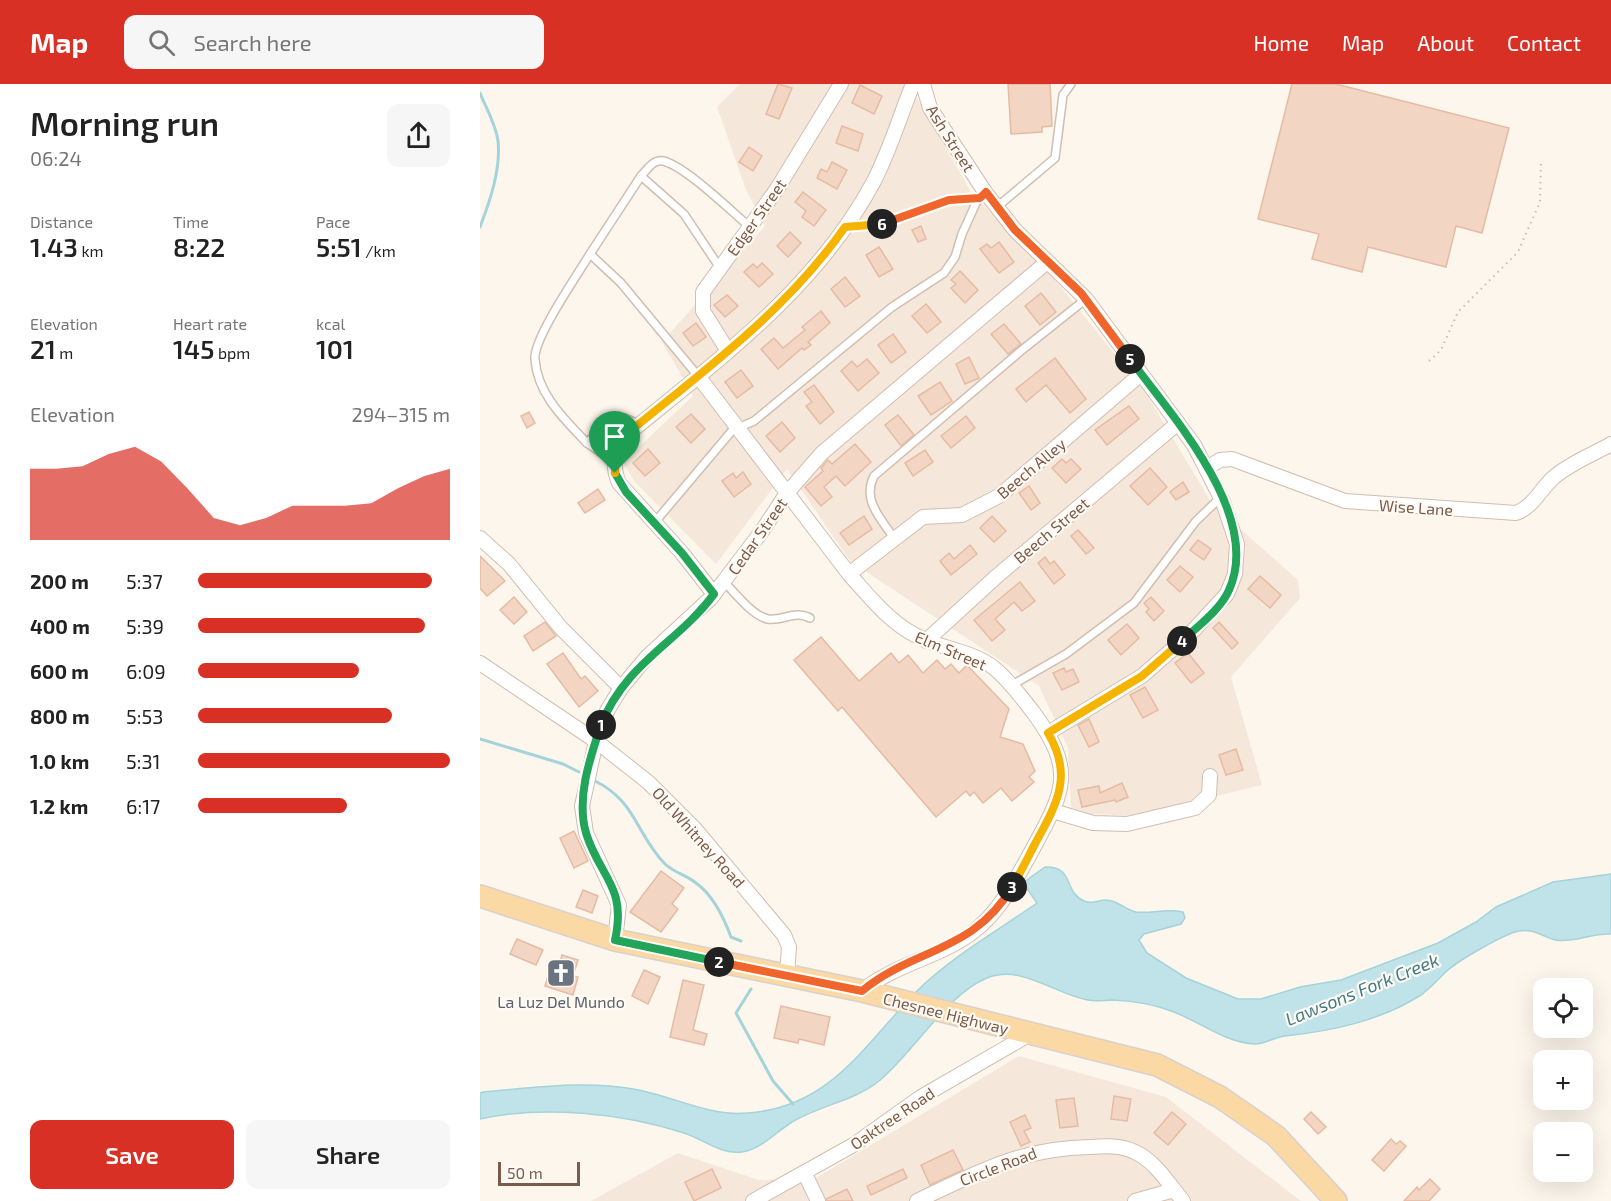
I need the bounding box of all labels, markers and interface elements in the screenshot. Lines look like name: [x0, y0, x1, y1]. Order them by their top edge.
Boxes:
search box: [124, 15, 544, 69]
text: Map: [30, 25, 88, 59]
icon: search: [145, 26, 178, 59]
text: Search here: [193, 29, 312, 55]
text: Home: [1253, 30, 1309, 55]
text: Map: [1342, 30, 1384, 55]
text: About: [1417, 30, 1474, 55]
text: Contact: [1507, 30, 1581, 55]
street label: Ash Street: [923, 101, 979, 175]
text: Morning run: [30, 103, 219, 143]
button: share: [387, 104, 450, 167]
text: 06:24: [30, 146, 82, 170]
street label: Edger Street: [722, 175, 790, 259]
pin: 6: [867, 209, 897, 239]
text: Distance: [30, 212, 93, 231]
text: Time: [173, 212, 209, 231]
text: Pace: [316, 212, 350, 231]
text: 6: [877, 214, 887, 233]
text: 1.43: [30, 231, 78, 262]
text: 8:22: [173, 231, 225, 262]
text: 5:51: [316, 231, 362, 262]
text: km: [78, 241, 104, 260]
text: /km: [362, 241, 396, 260]
text: Elevation: [30, 314, 98, 333]
text: Heart rate: [173, 314, 247, 333]
text: kcal: [316, 314, 345, 333]
text: 21: [30, 333, 56, 364]
text: 145: [173, 333, 214, 364]
text: 101: [316, 333, 354, 364]
text: m: [56, 343, 73, 362]
text: bpm: [214, 343, 250, 362]
pin: 5: [1115, 344, 1145, 374]
text: 5: [1126, 349, 1134, 368]
text: Elevation: [30, 402, 115, 426]
text: 294–315 m: [351, 402, 450, 426]
pin: [589, 411, 640, 473]
icon: arrive: [598, 420, 631, 453]
street label: Beech Alley: [993, 433, 1070, 502]
street label: Beech Street: [1010, 493, 1092, 567]
street label: Cedar Street: [723, 494, 791, 578]
street label: Wise Lane: [1378, 495, 1454, 519]
text: 200 m: [30, 569, 89, 593]
text: 5:37: [126, 569, 163, 593]
text: 400 m: [30, 614, 90, 638]
text: 5:39: [126, 614, 164, 638]
street label: Elm Street: [912, 626, 990, 674]
pin: 4: [1167, 626, 1197, 656]
text: 4: [1177, 631, 1187, 650]
text: 600 m: [30, 659, 89, 683]
text: 6:09: [126, 659, 166, 683]
text: 800 m: [30, 704, 90, 728]
text: 5:53: [126, 704, 163, 728]
pin: 1: [586, 710, 616, 740]
text: 1: [598, 715, 604, 734]
text: 1.0 km: [30, 749, 89, 773]
text: 5:31: [126, 749, 161, 773]
street label: Old Whitney Road: [649, 783, 749, 891]
text: 1.2 km: [30, 794, 88, 818]
text: 6:17: [126, 794, 160, 818]
pin: 3: [997, 872, 1027, 902]
text: 3: [1007, 877, 1017, 896]
pin: 2: [704, 947, 734, 977]
water label: Lawsons Fork Creek: [1282, 948, 1442, 1030]
text: 2: [714, 952, 724, 971]
church icon: La Luz Del Mundo: [545, 957, 577, 989]
map controls: [1533, 978, 1593, 1182]
button: locate: [1533, 978, 1593, 1038]
street label: Chesnee Highway: [881, 988, 1011, 1038]
place label: La Luz Del Mundo: [497, 992, 625, 1011]
button: +: [1533, 1050, 1593, 1110]
street label: Oaktree Road: [846, 1083, 938, 1153]
button: Save: [30, 1120, 234, 1189]
button: Share: [246, 1120, 450, 1189]
button: −: [1533, 1122, 1593, 1182]
street label: Circle Road: [957, 1143, 1039, 1189]
scale bar: [498, 1159, 580, 1186]
text: 50 m: [507, 1163, 543, 1182]

